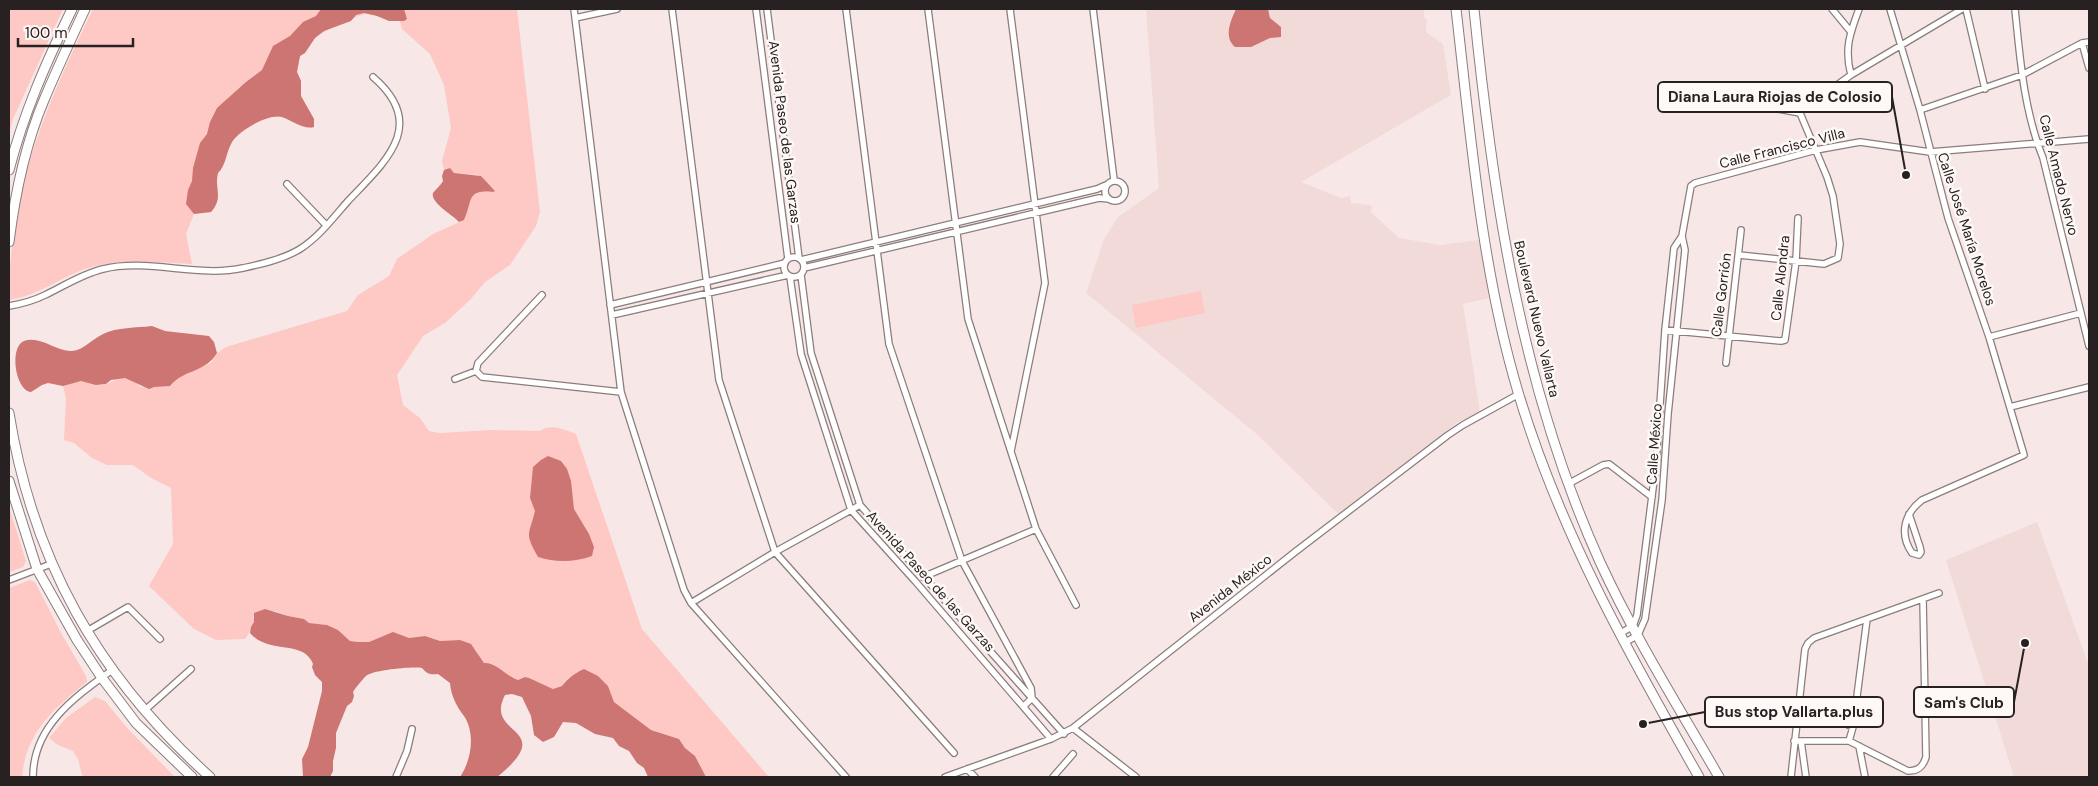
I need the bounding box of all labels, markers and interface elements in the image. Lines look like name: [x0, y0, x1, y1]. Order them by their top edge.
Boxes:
scale bar: [18, 15, 132, 47]
text: 100 m: [25, 23, 68, 43]
street label: Avenida Paseo de las Garzas: [765, 40, 805, 224]
callout: Diana Laura Riojas de Colosio: [1658, 82, 1892, 112]
text: Diana Laura Riojas de Colosio: [1668, 87, 1882, 107]
street label: Calle Amado Nervo: [2035, 113, 2083, 237]
street label: Calle Francisco Villa: [1717, 124, 1847, 172]
street label: Calle José María Morelos: [1934, 150, 2000, 308]
street label: Calle Alondra: [1767, 234, 1793, 322]
street label: Boulevard Nuevo Vallarta: [1510, 239, 1564, 399]
street label: Calle Gorrión: [1707, 252, 1735, 338]
street label: Calle México: [1642, 403, 1666, 485]
street label: Avenida Paseo de las Garzas: [863, 507, 999, 655]
street label: Avenida México: [1185, 550, 1275, 626]
callout: Sam's Club: [1914, 687, 2014, 717]
text: Sam's Club: [1924, 693, 2004, 713]
callout: Bus stop Vallarta.plus: [1705, 697, 1883, 727]
text: Bus stop Vallarta.plus: [1715, 702, 1873, 722]

